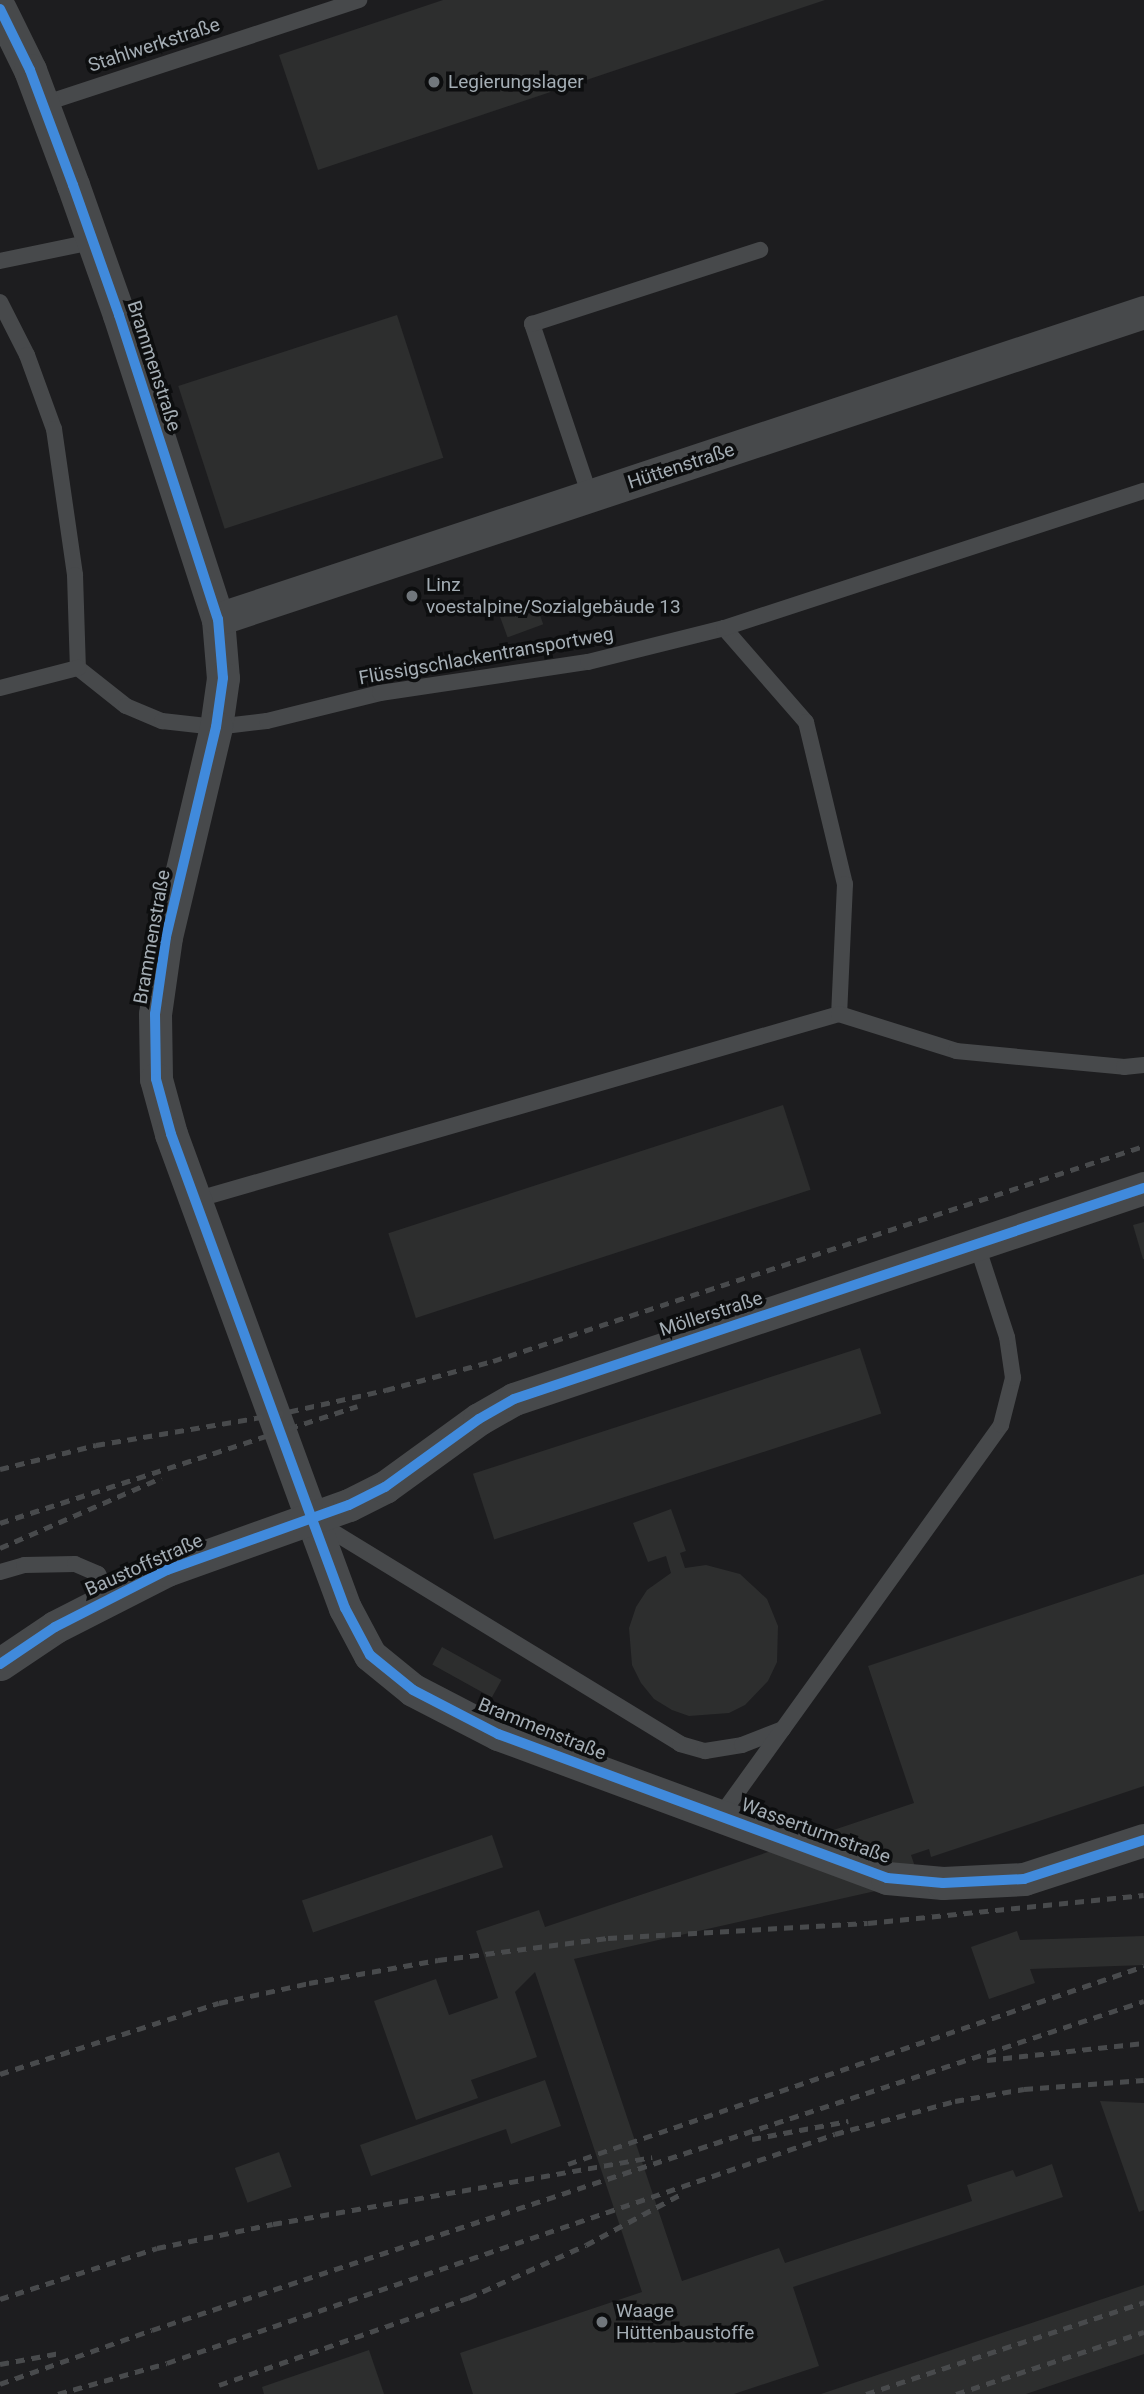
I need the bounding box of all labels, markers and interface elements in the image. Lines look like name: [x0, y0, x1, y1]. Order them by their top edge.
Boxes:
street label: Stahlwerkstraße: [85, 13, 223, 77]
place label: Legierungslager: [448, 71, 584, 93]
marker: Legierungslager: [426, 74, 442, 90]
street label: Brammenstraße: [122, 298, 186, 434]
street label: Hüttenstraße: [625, 438, 737, 494]
place label: Linz voestalpine/Sozialgebäude 13: [426, 574, 681, 618]
marker: Linz voestalpine/Sozialgebäude 13: [404, 588, 420, 604]
street label: Flüssigschlackentransportweg: [357, 622, 615, 690]
street label: Brammenstraße: [129, 868, 175, 1006]
street label: Möllerstraße: [657, 1287, 765, 1341]
street label: Baustoffstraße: [82, 1529, 206, 1601]
street label: Brammenstraße: [475, 1693, 609, 1765]
street label: Wasserturmstraße: [738, 1793, 894, 1869]
place label: Waage Hüttenbaustoffe: [616, 2300, 754, 2344]
marker: Waage Hüttenbaustoffe: [594, 2314, 610, 2330]

